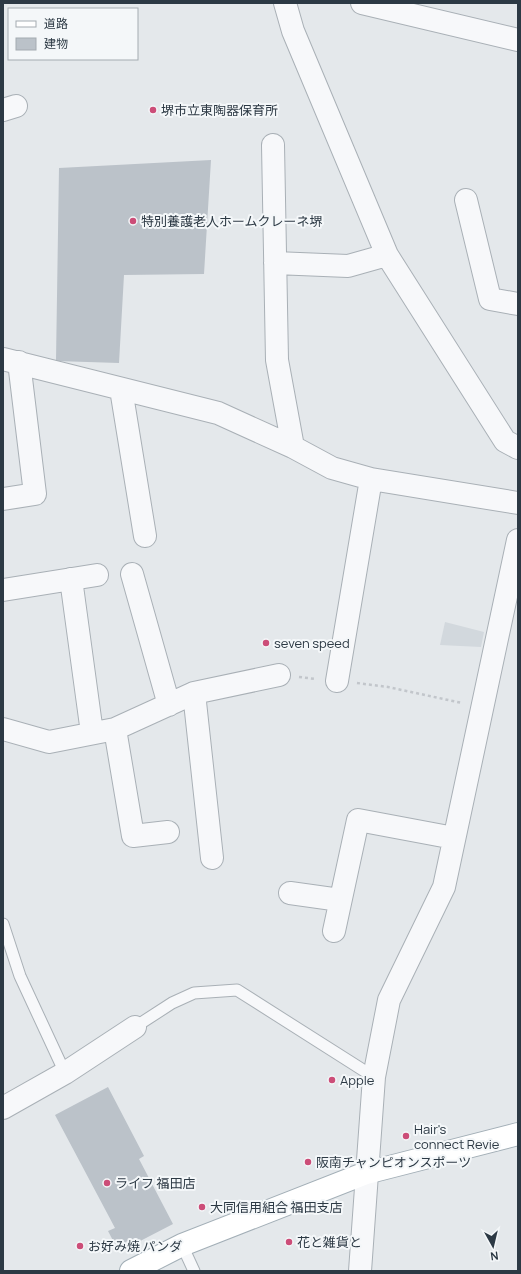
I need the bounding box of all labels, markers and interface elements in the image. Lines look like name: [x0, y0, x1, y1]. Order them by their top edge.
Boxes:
legend: [8, 8, 138, 60]
text: 道路: [44, 15, 68, 32]
text: 建物: [44, 35, 68, 52]
place label: 堺市立東陶器保育所: [161, 101, 278, 119]
marker: 堺市立東陶器保育所: [148, 105, 158, 115]
place label: 特別養護老人ホームクレーネ堺: [141, 212, 323, 230]
marker: 特別養護老人ホームクレーネ堺: [128, 216, 138, 226]
place label: seven speed: [274, 634, 350, 652]
marker: seven speed: [261, 638, 271, 648]
place label: Apple: [340, 1071, 375, 1089]
marker: Apple: [327, 1075, 337, 1085]
place label: Hair's connect Revie: [414, 1120, 500, 1153]
marker: Hair's connect Revie: [401, 1131, 411, 1141]
place label: 阪南チャンピオンスポーツ: [316, 1153, 471, 1171]
marker: 阪南チャンピオンスポーツ: [303, 1157, 313, 1167]
place label: ライフ 福田店: [115, 1174, 196, 1192]
marker: ライフ 福田店: [102, 1178, 112, 1188]
place label: 大同信用組合 福田支店: [210, 1198, 343, 1216]
marker: 大同信用組合 福田支店: [197, 1202, 207, 1212]
north arrow: [473, 1226, 513, 1266]
place label: 花と雑貨と: [297, 1233, 362, 1251]
place label: お好み焼 パンダ: [88, 1237, 182, 1255]
marker: 花と雑貨と: [284, 1237, 294, 1247]
marker: お好み焼 パンダ: [75, 1241, 85, 1251]
text: N: [489, 1248, 499, 1264]

